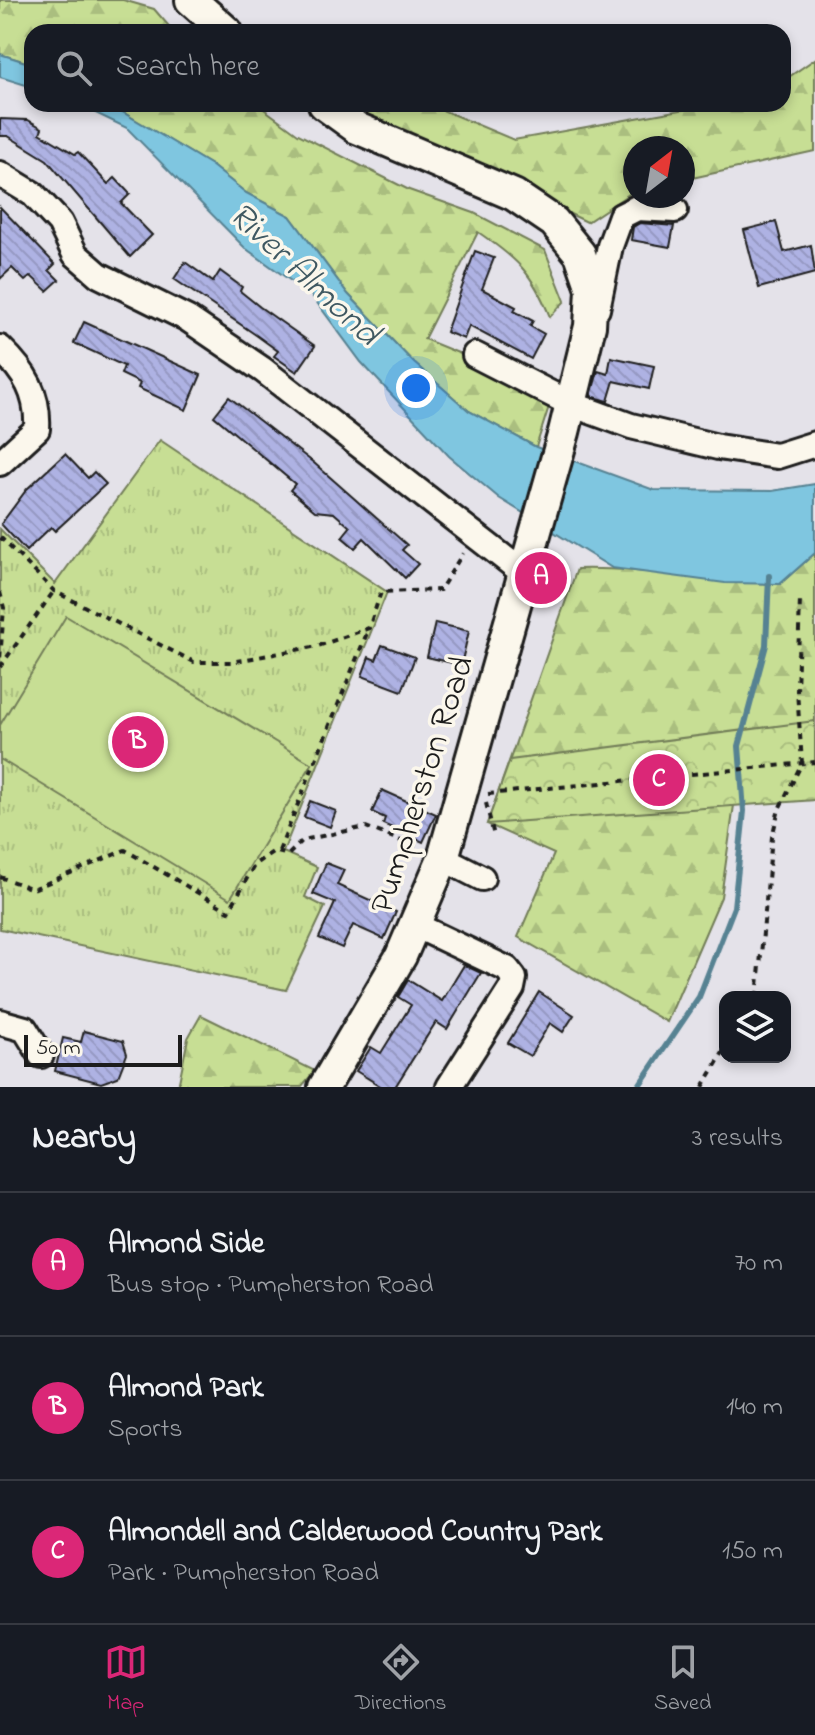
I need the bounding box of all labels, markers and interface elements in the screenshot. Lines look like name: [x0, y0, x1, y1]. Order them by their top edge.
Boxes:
search box: [24, 24, 791, 112]
icon: search: [52, 46, 96, 90]
text: Search here: [116, 46, 260, 90]
north arrow: [623, 136, 695, 208]
water label: River Almond: [215, 191, 392, 361]
your location: [396, 368, 436, 408]
pin: A: [515, 548, 567, 608]
street label: Pumpherston Road: [359, 650, 489, 921]
pin: B: [112, 712, 164, 772]
pin: C: [633, 750, 685, 810]
map controls: [719, 991, 791, 1063]
button: layers: [719, 991, 791, 1063]
scale bar: [24, 1031, 182, 1067]
text: 50 m: [36, 1033, 81, 1065]
text: Nearby: [32, 1114, 136, 1164]
text: 3 results: [692, 1120, 783, 1158]
text: Almond Side: [108, 1223, 265, 1267]
text: A: [50, 1245, 66, 1283]
text: 70 m: [734, 1245, 783, 1283]
text: Bus stop · Pumpherston Road: [108, 1267, 433, 1305]
text: Almond Park: [108, 1367, 264, 1411]
text: B: [49, 1389, 67, 1427]
text: 140 m: [726, 1389, 783, 1427]
text: Sports: [108, 1411, 182, 1449]
text: Almondell and Calderwood Country Park: [108, 1511, 602, 1555]
text: C: [51, 1533, 65, 1571]
text: 150 m: [722, 1533, 783, 1571]
text: Park · Pumpherston Road: [108, 1555, 379, 1593]
tab: Map: [104, 1640, 148, 1720]
tab: Directions: [355, 1640, 447, 1720]
tab: Saved: [654, 1640, 711, 1720]

